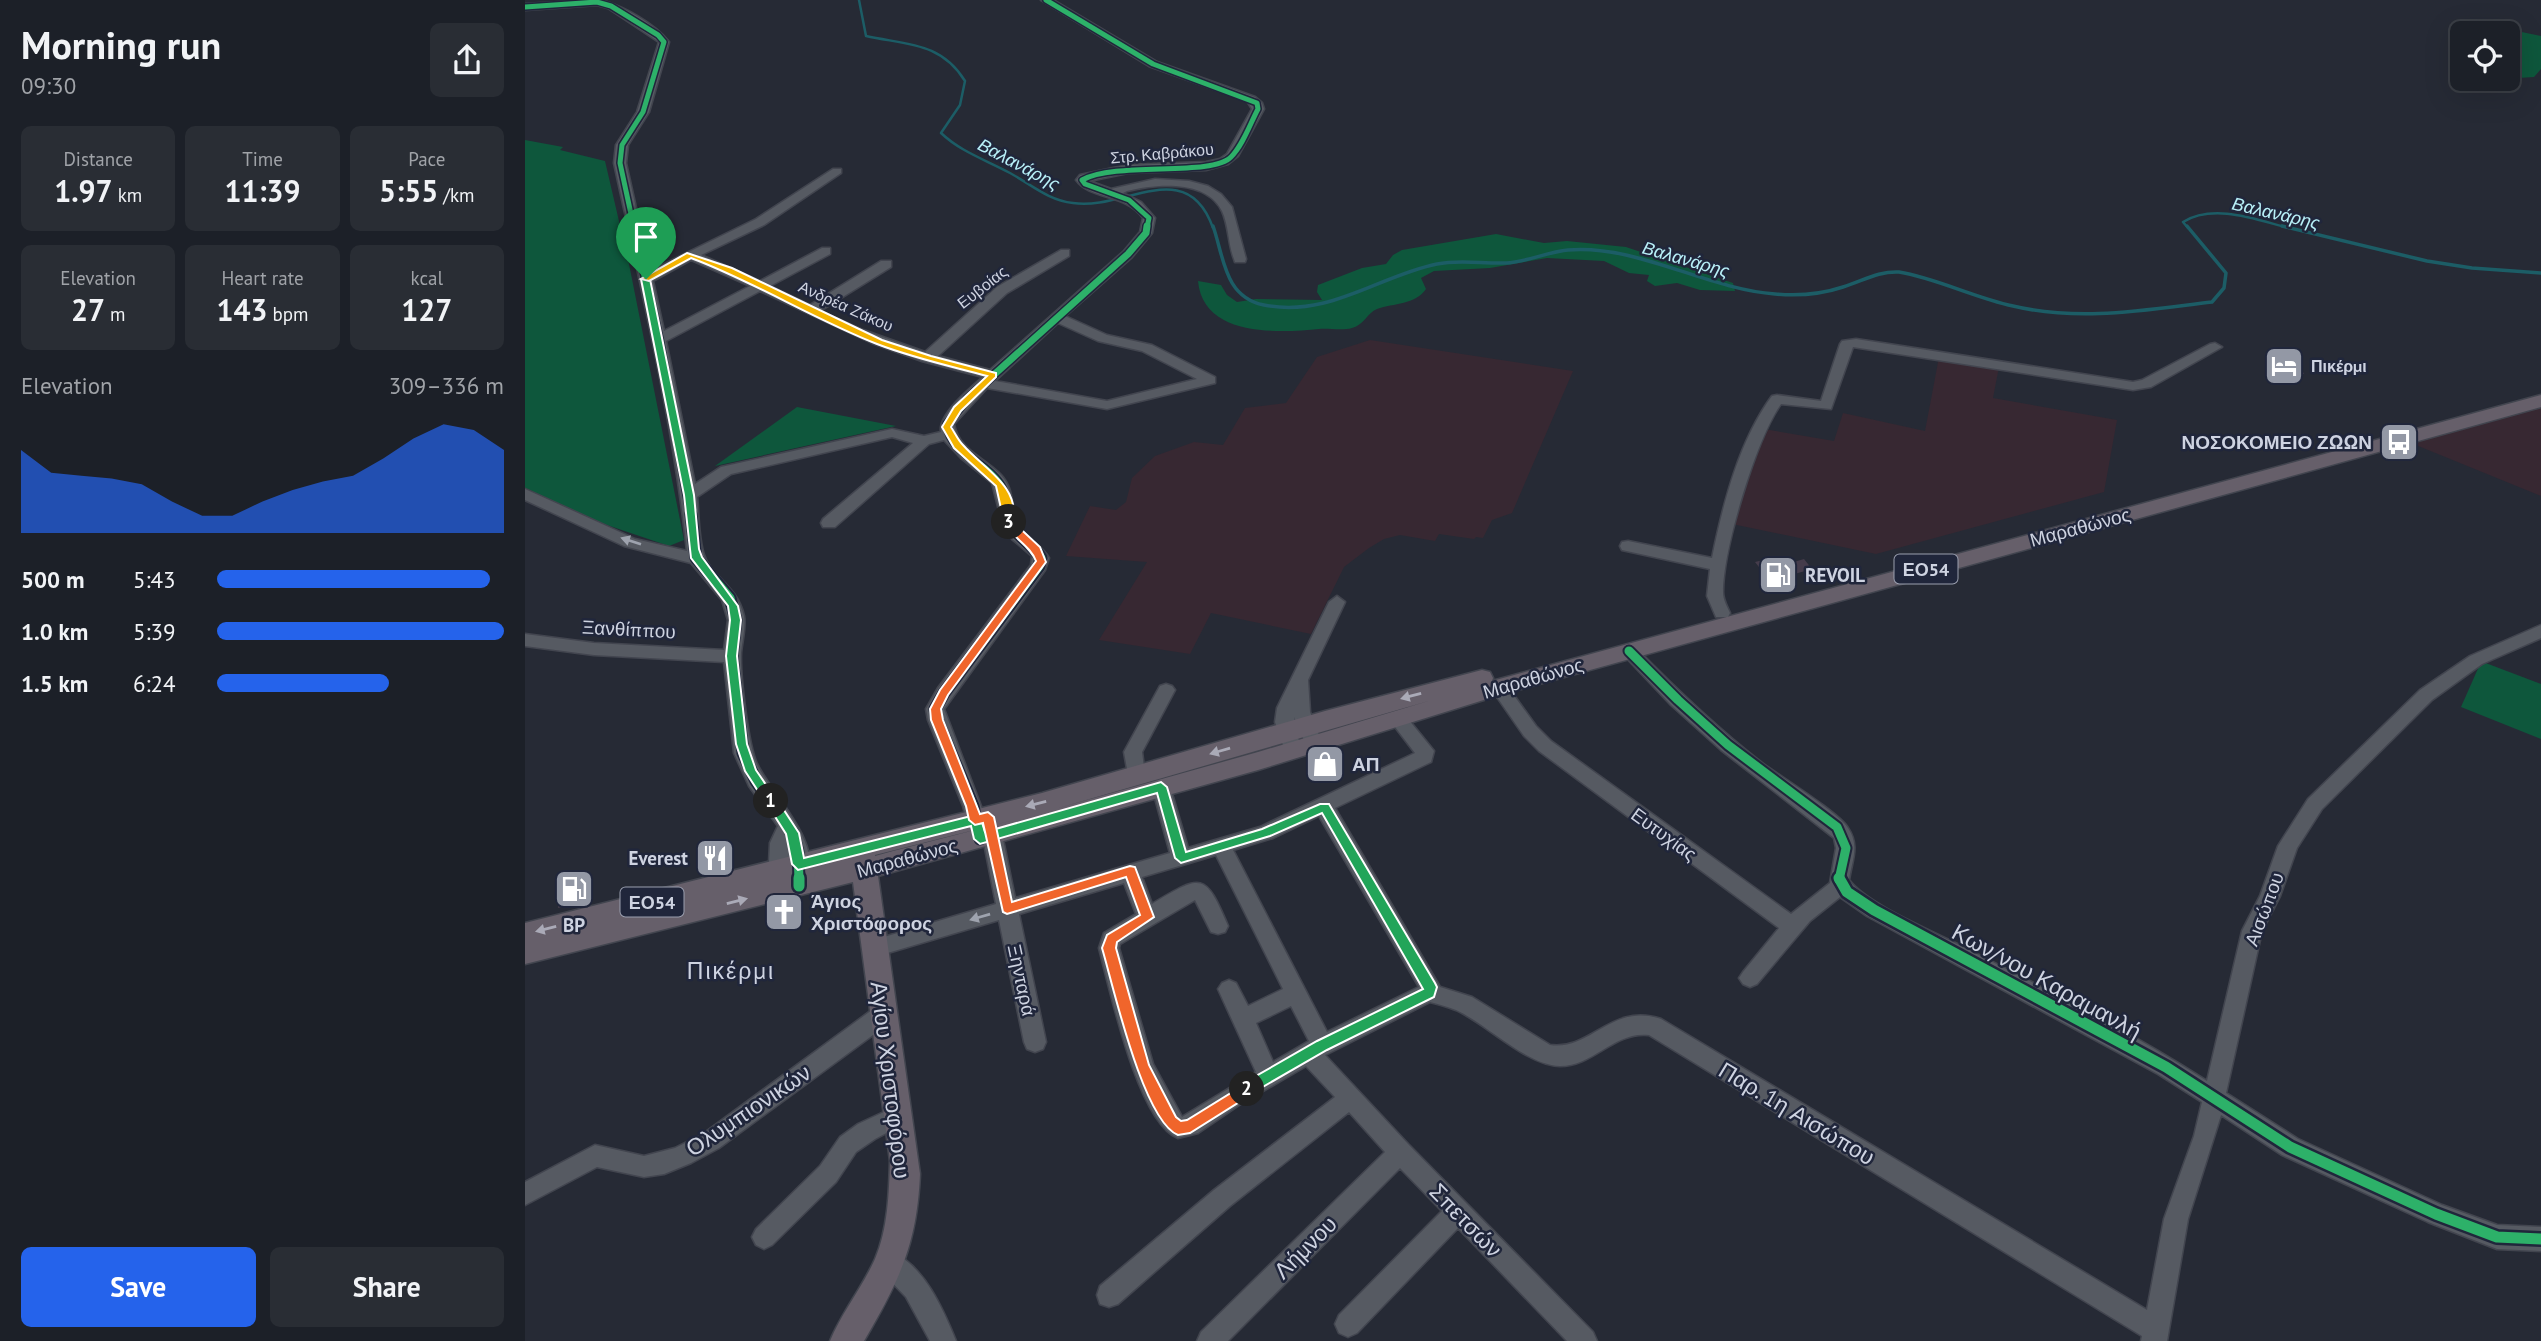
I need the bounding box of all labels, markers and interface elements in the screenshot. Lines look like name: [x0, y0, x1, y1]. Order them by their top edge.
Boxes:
text: Morning run: [21, 20, 221, 69]
map controls: [2450, 21, 2520, 91]
button: locate: [2450, 21, 2520, 91]
button: share: [430, 23, 504, 97]
text: 09:30: [21, 71, 76, 100]
water label: Βαλανάρης: [974, 133, 1064, 195]
street label: Στρ. Καβράκου: [1109, 139, 1215, 167]
text: Distance: [63, 147, 133, 171]
text: Time: [242, 147, 283, 171]
text: Pace: [408, 147, 445, 171]
text: 1.97: [54, 171, 113, 210]
text: 11:39: [224, 171, 301, 210]
text: 5:55: [379, 171, 438, 210]
text: km: [113, 183, 142, 207]
text: /km: [438, 183, 475, 207]
water label: Βαλανάρης: [2230, 192, 2322, 234]
pin: [616, 207, 676, 279]
icon: arrive: [627, 218, 665, 256]
water label: Βαλανάρης: [1640, 236, 1732, 282]
street label: Ευβοίας: [953, 261, 1011, 313]
text: Elevation: [60, 266, 136, 290]
text: Heart rate: [221, 266, 304, 290]
text: kcal: [411, 266, 443, 290]
street label: Ανδρέα Ζάκου: [796, 276, 896, 336]
text: 27: [71, 290, 105, 329]
text: 143: [216, 290, 267, 329]
text: 127: [401, 290, 452, 329]
text: m: [105, 302, 125, 326]
text: bpm: [267, 302, 309, 326]
hotel icon: Πικέρμι: [2263, 345, 2305, 387]
place label: Πικέρμι: [2311, 356, 2367, 376]
text: Elevation: [21, 371, 113, 400]
text: 309–336 m: [389, 371, 504, 400]
bus stop icon: ΝΟΣΟΚΟΜΕΙΟ ΖΩΩΝ: [2378, 421, 2420, 463]
place label: ΝΟΣΟΚΟΜΕΙΟ ΖΩΩΝ: [2181, 430, 2372, 454]
street label: Μαραθώνος: [2027, 502, 2133, 552]
pin: 3: [991, 504, 1027, 540]
text: 3: [1003, 509, 1014, 533]
one-way arrow: [620, 535, 641, 546]
fuel station icon: REVOIL: [1757, 554, 1799, 596]
road number: ΕΟ54: [1895, 554, 1957, 584]
place label: REVOIL: [1805, 563, 1865, 587]
text: 500 m: [21, 565, 84, 594]
text: 5:43: [133, 565, 176, 594]
street label: Ξανθίππου: [582, 615, 676, 643]
text: 1.0 km: [21, 617, 88, 646]
text: 5:39: [133, 617, 176, 646]
street label: Μαραθώνος: [1480, 652, 1586, 704]
text: 1.5 km: [21, 669, 88, 698]
text: 6:24: [133, 669, 176, 698]
one-way arrow: [1400, 691, 1422, 702]
shop icon: ΑΠ: [1304, 743, 1346, 785]
one-way arrow: [1209, 746, 1230, 756]
place label: ΑΠ: [1352, 752, 1379, 776]
pin: 1: [754, 784, 789, 818]
text: 1: [765, 788, 776, 812]
one-way arrow: [1024, 799, 1046, 810]
street label: Ευτυχίας: [1626, 802, 1702, 866]
street label: Μαραθώνος: [854, 833, 960, 883]
restaurant icon: Everest: [694, 837, 736, 879]
place label: Everest: [629, 846, 688, 870]
fuel station icon: BP: [553, 868, 595, 910]
street label: Αισώπου: [2239, 869, 2289, 949]
road number: ΕΟ54: [621, 888, 683, 917]
place label: Άγιος Χριστόφορος: [811, 889, 932, 935]
church icon: Άγιος Χριστόφορος: [763, 891, 805, 933]
one-way arrow: [726, 895, 748, 906]
one-way arrow: [969, 912, 990, 922]
place label: BP: [563, 913, 585, 937]
street label: Κων/νου Καραμανλή: [1947, 917, 2147, 1045]
one-way arrow: [535, 924, 557, 935]
street label: Ξηνταρά: [1003, 942, 1041, 1018]
district label: Πικέρμι: [687, 956, 775, 985]
street label: Αγίου Χριστοφόρου: [865, 980, 917, 1180]
street label: Παρ. 1η Αισώπου: [1714, 1055, 1880, 1171]
street label: Ολυμπιονικών: [680, 1058, 816, 1162]
pin: 2: [1229, 1072, 1265, 1106]
text: 2: [1241, 1076, 1252, 1100]
street label: Σπετσών: [1424, 1177, 1508, 1263]
street label: Λήμνου: [1267, 1209, 1343, 1285]
button: Save: [21, 1247, 256, 1327]
button: Share: [270, 1247, 504, 1327]

